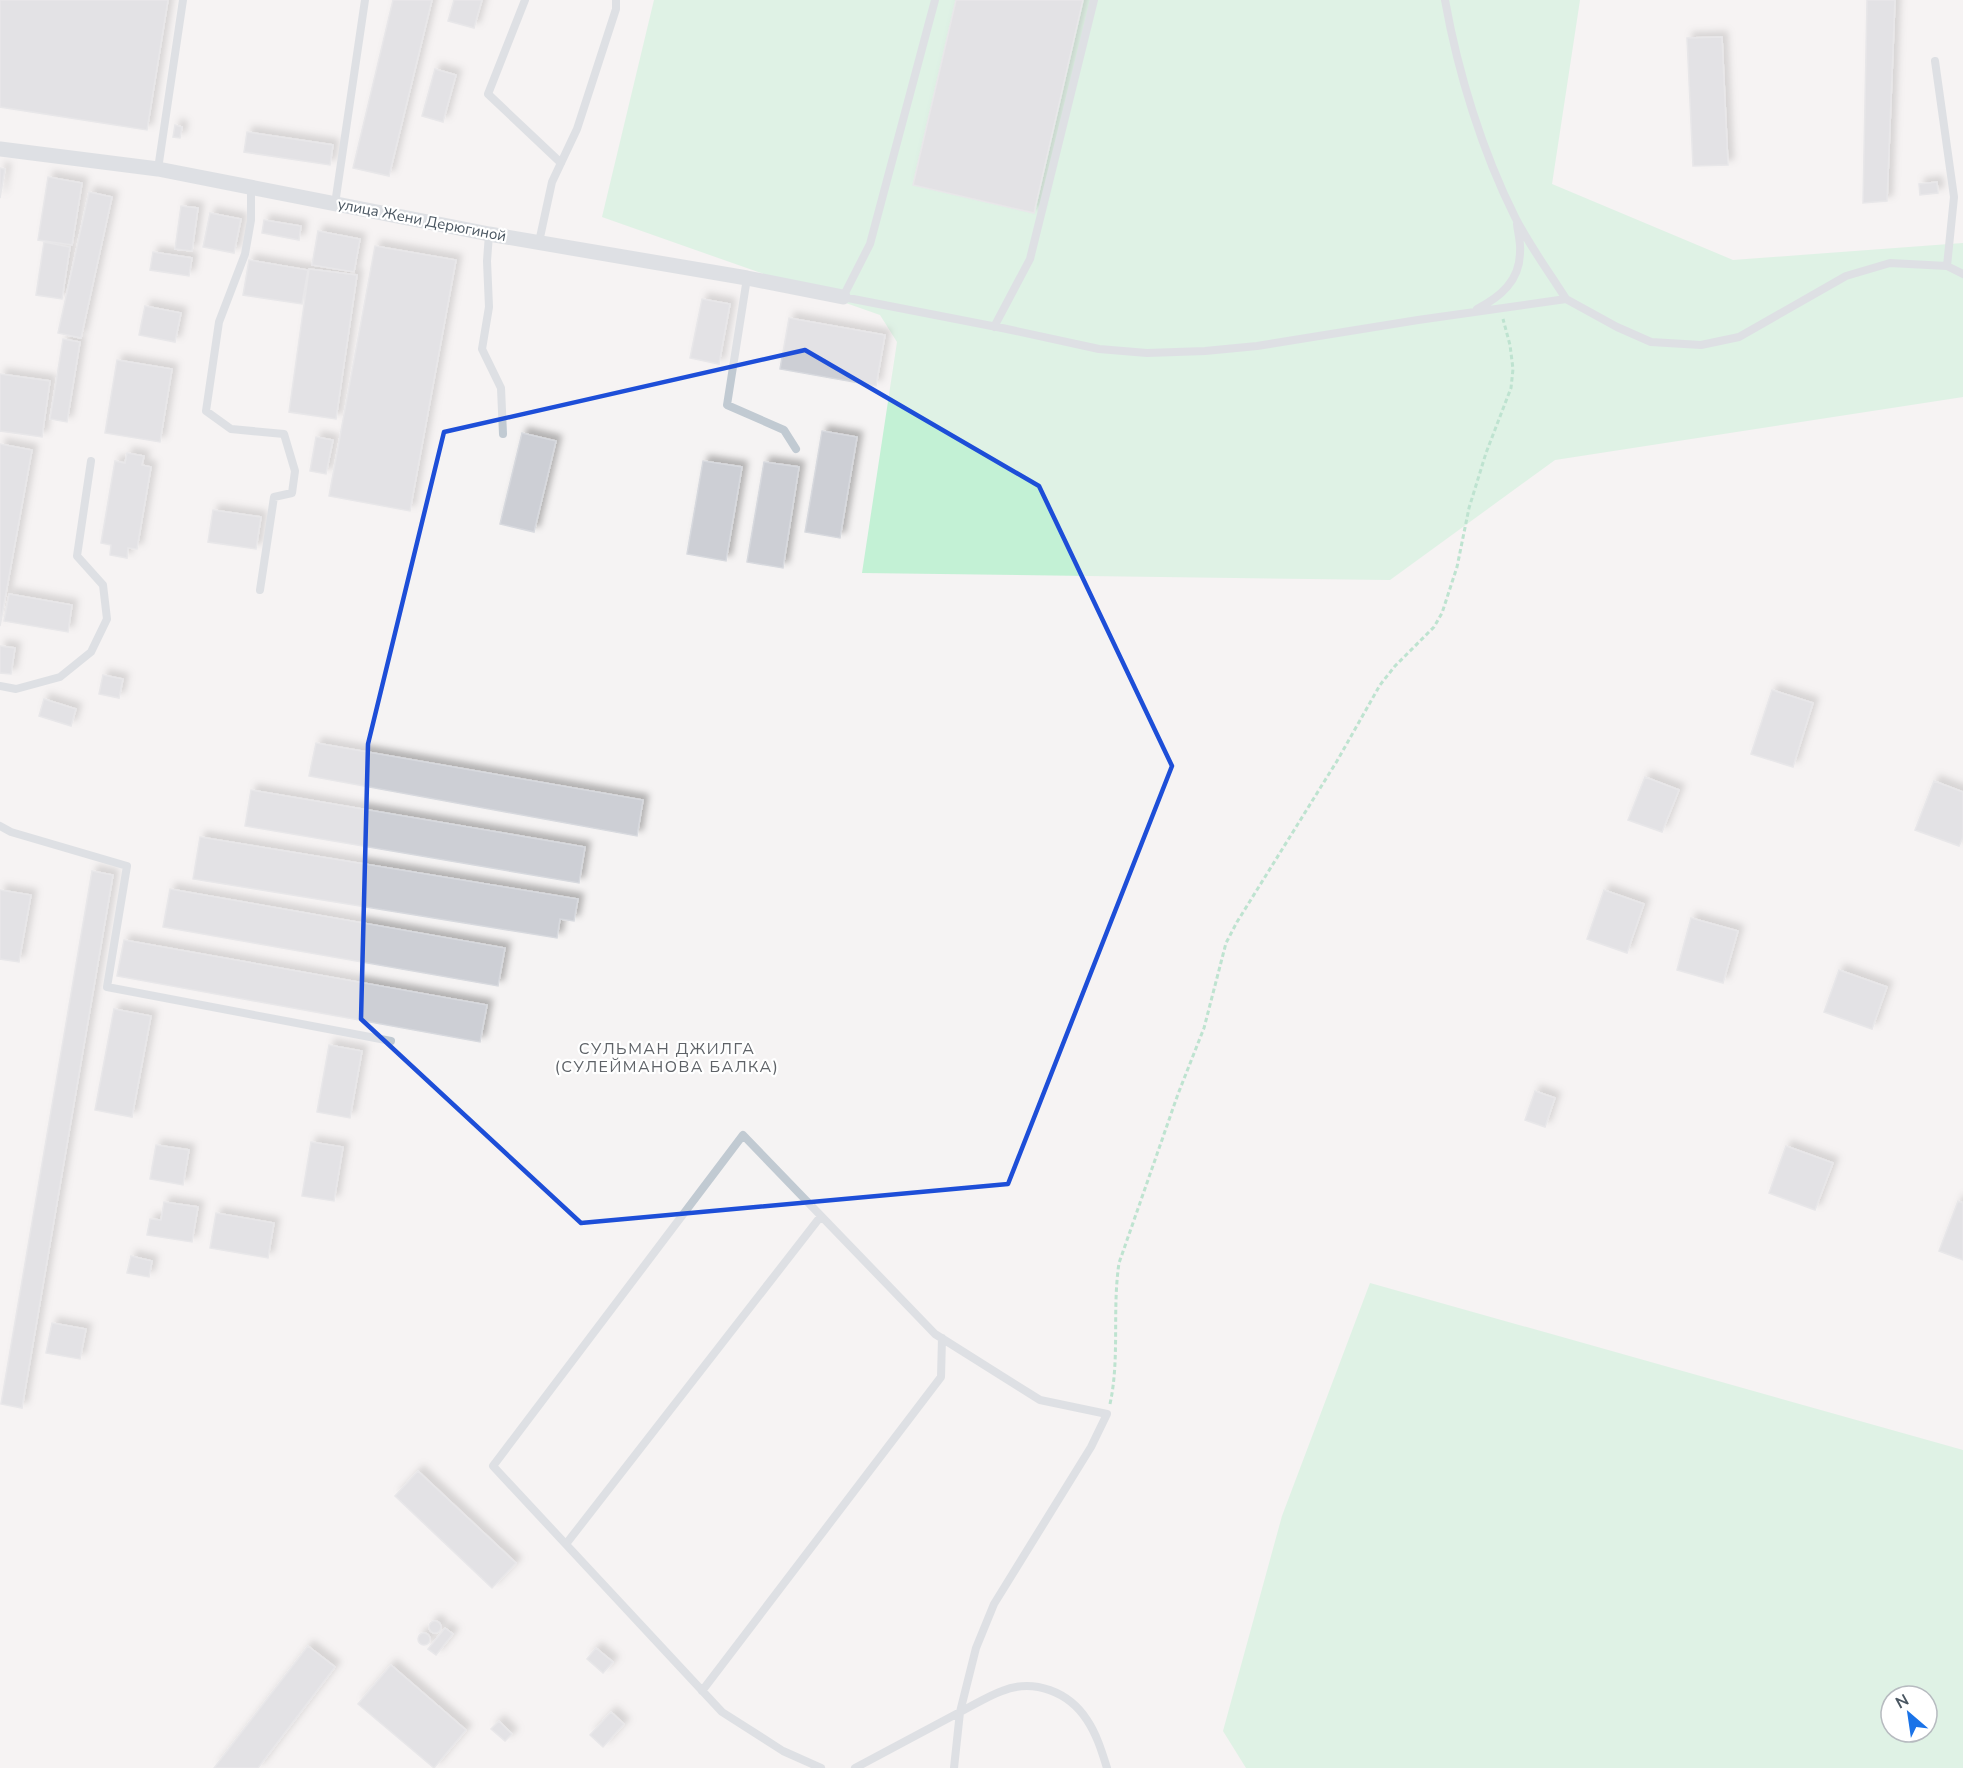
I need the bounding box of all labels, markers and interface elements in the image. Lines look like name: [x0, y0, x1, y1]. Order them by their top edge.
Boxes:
street label: улица Жени Дерюгиной: [336, 194, 508, 246]
district label: СУЛЬМАН ДЖИЛГА (СУЛЕЙМАНОВА БАЛКА): [555, 1038, 779, 1078]
north arrow: [1879, 1684, 1939, 1744]
text: N: [1892, 1689, 1913, 1714]

